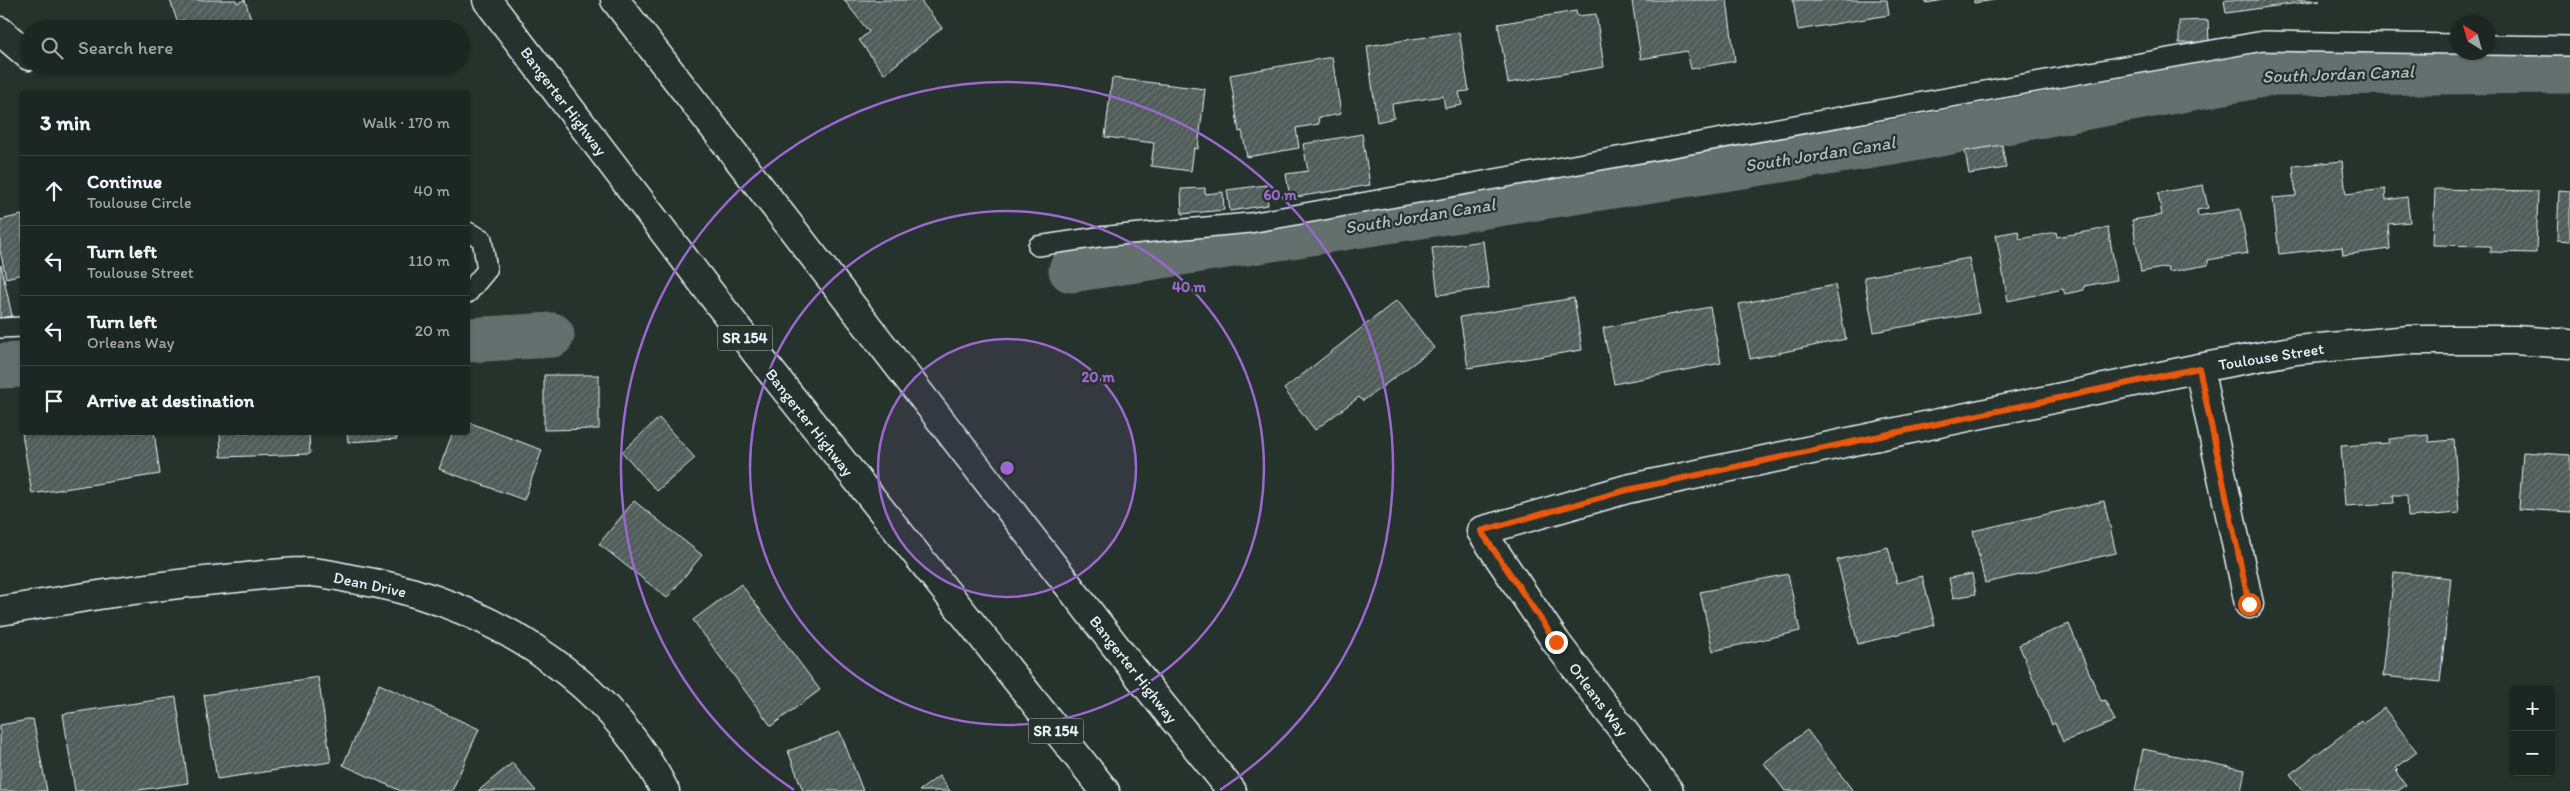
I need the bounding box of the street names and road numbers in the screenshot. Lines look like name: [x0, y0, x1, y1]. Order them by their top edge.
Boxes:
street label: Bangerter Highway: [516, 43, 611, 160]
road number: SR 154: [718, 326, 772, 350]
street label: Toulouse Street: [2217, 339, 2325, 374]
street label: Bangerter Highway: [762, 365, 858, 480]
street label: Dean Drive: [332, 568, 408, 601]
street label: Bangerter Highway: [1086, 612, 1182, 727]
street label: Orleans Way: [1565, 659, 1633, 740]
road number: SR 154: [1028, 718, 1084, 744]

